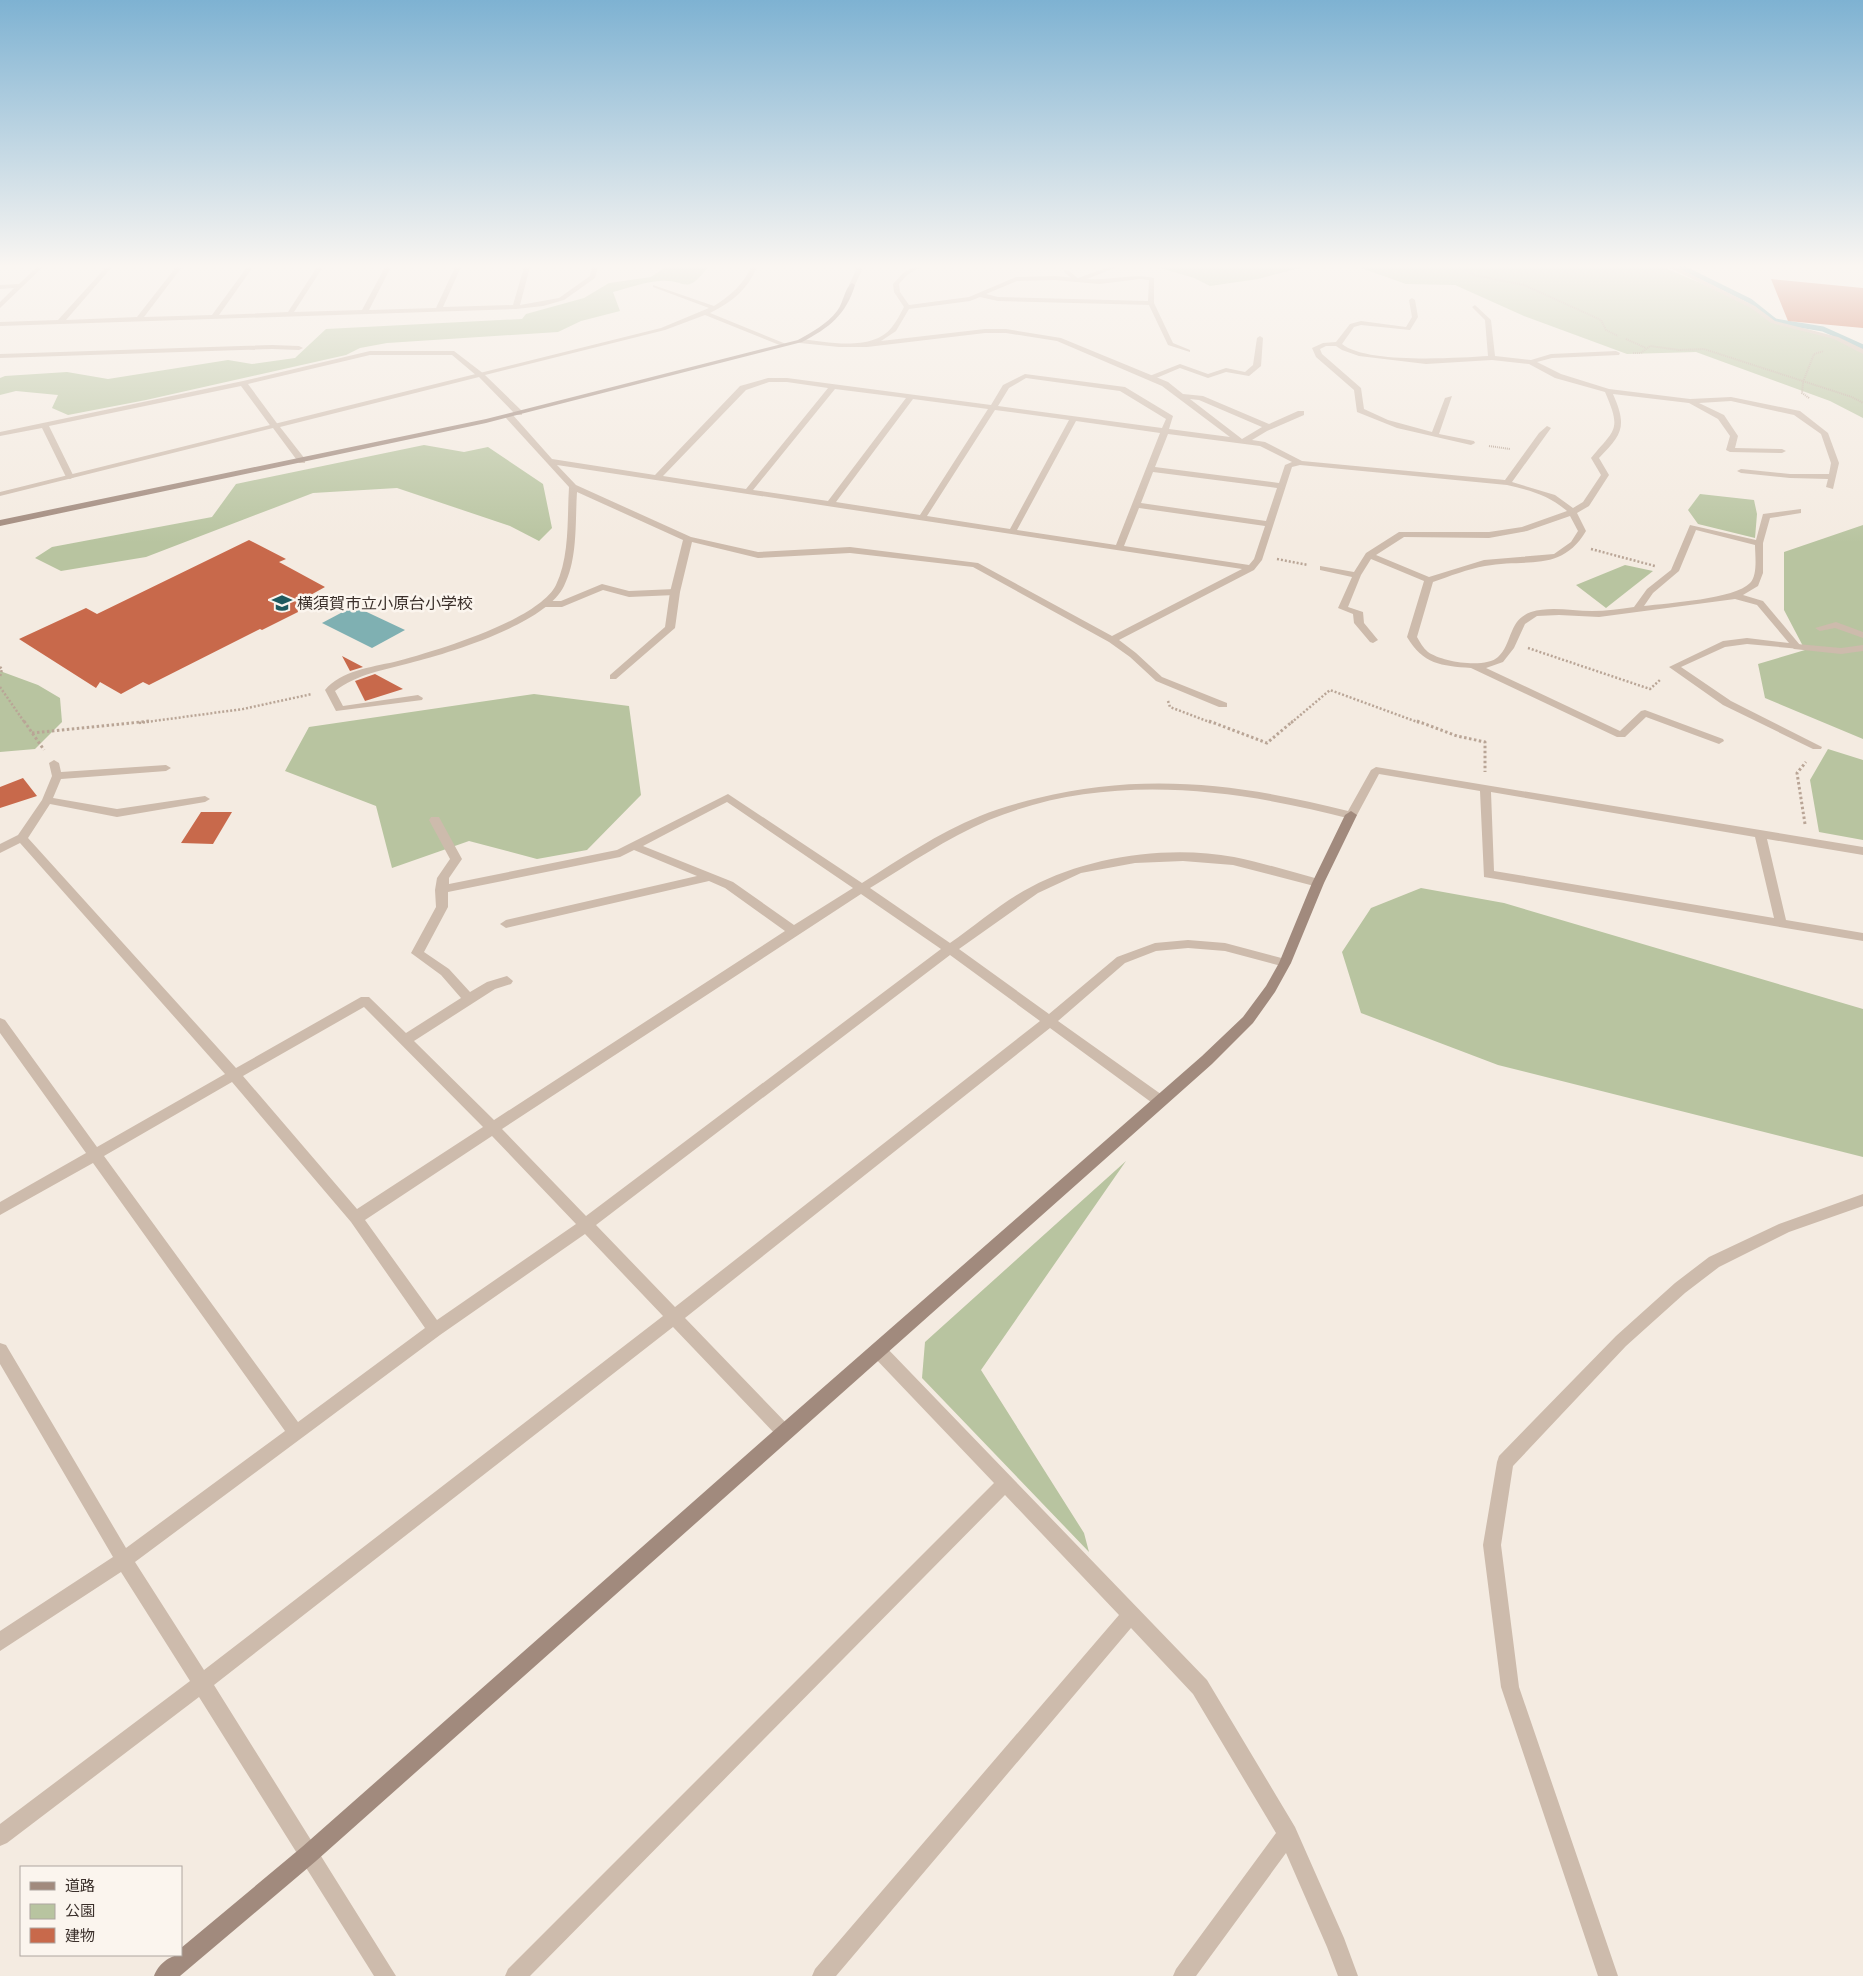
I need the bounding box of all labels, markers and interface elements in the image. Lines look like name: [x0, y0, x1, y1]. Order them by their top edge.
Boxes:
school or university icon: 横須賀市立小原台小学校: [271, 592, 293, 614]
place label: 横須賀市立小原台小学校: [297, 593, 473, 612]
legend: [20, 1866, 182, 1956]
text: 道路: [65, 1876, 95, 1894]
text: 公園: [65, 1901, 95, 1919]
text: 建物: [65, 1926, 95, 1944]

